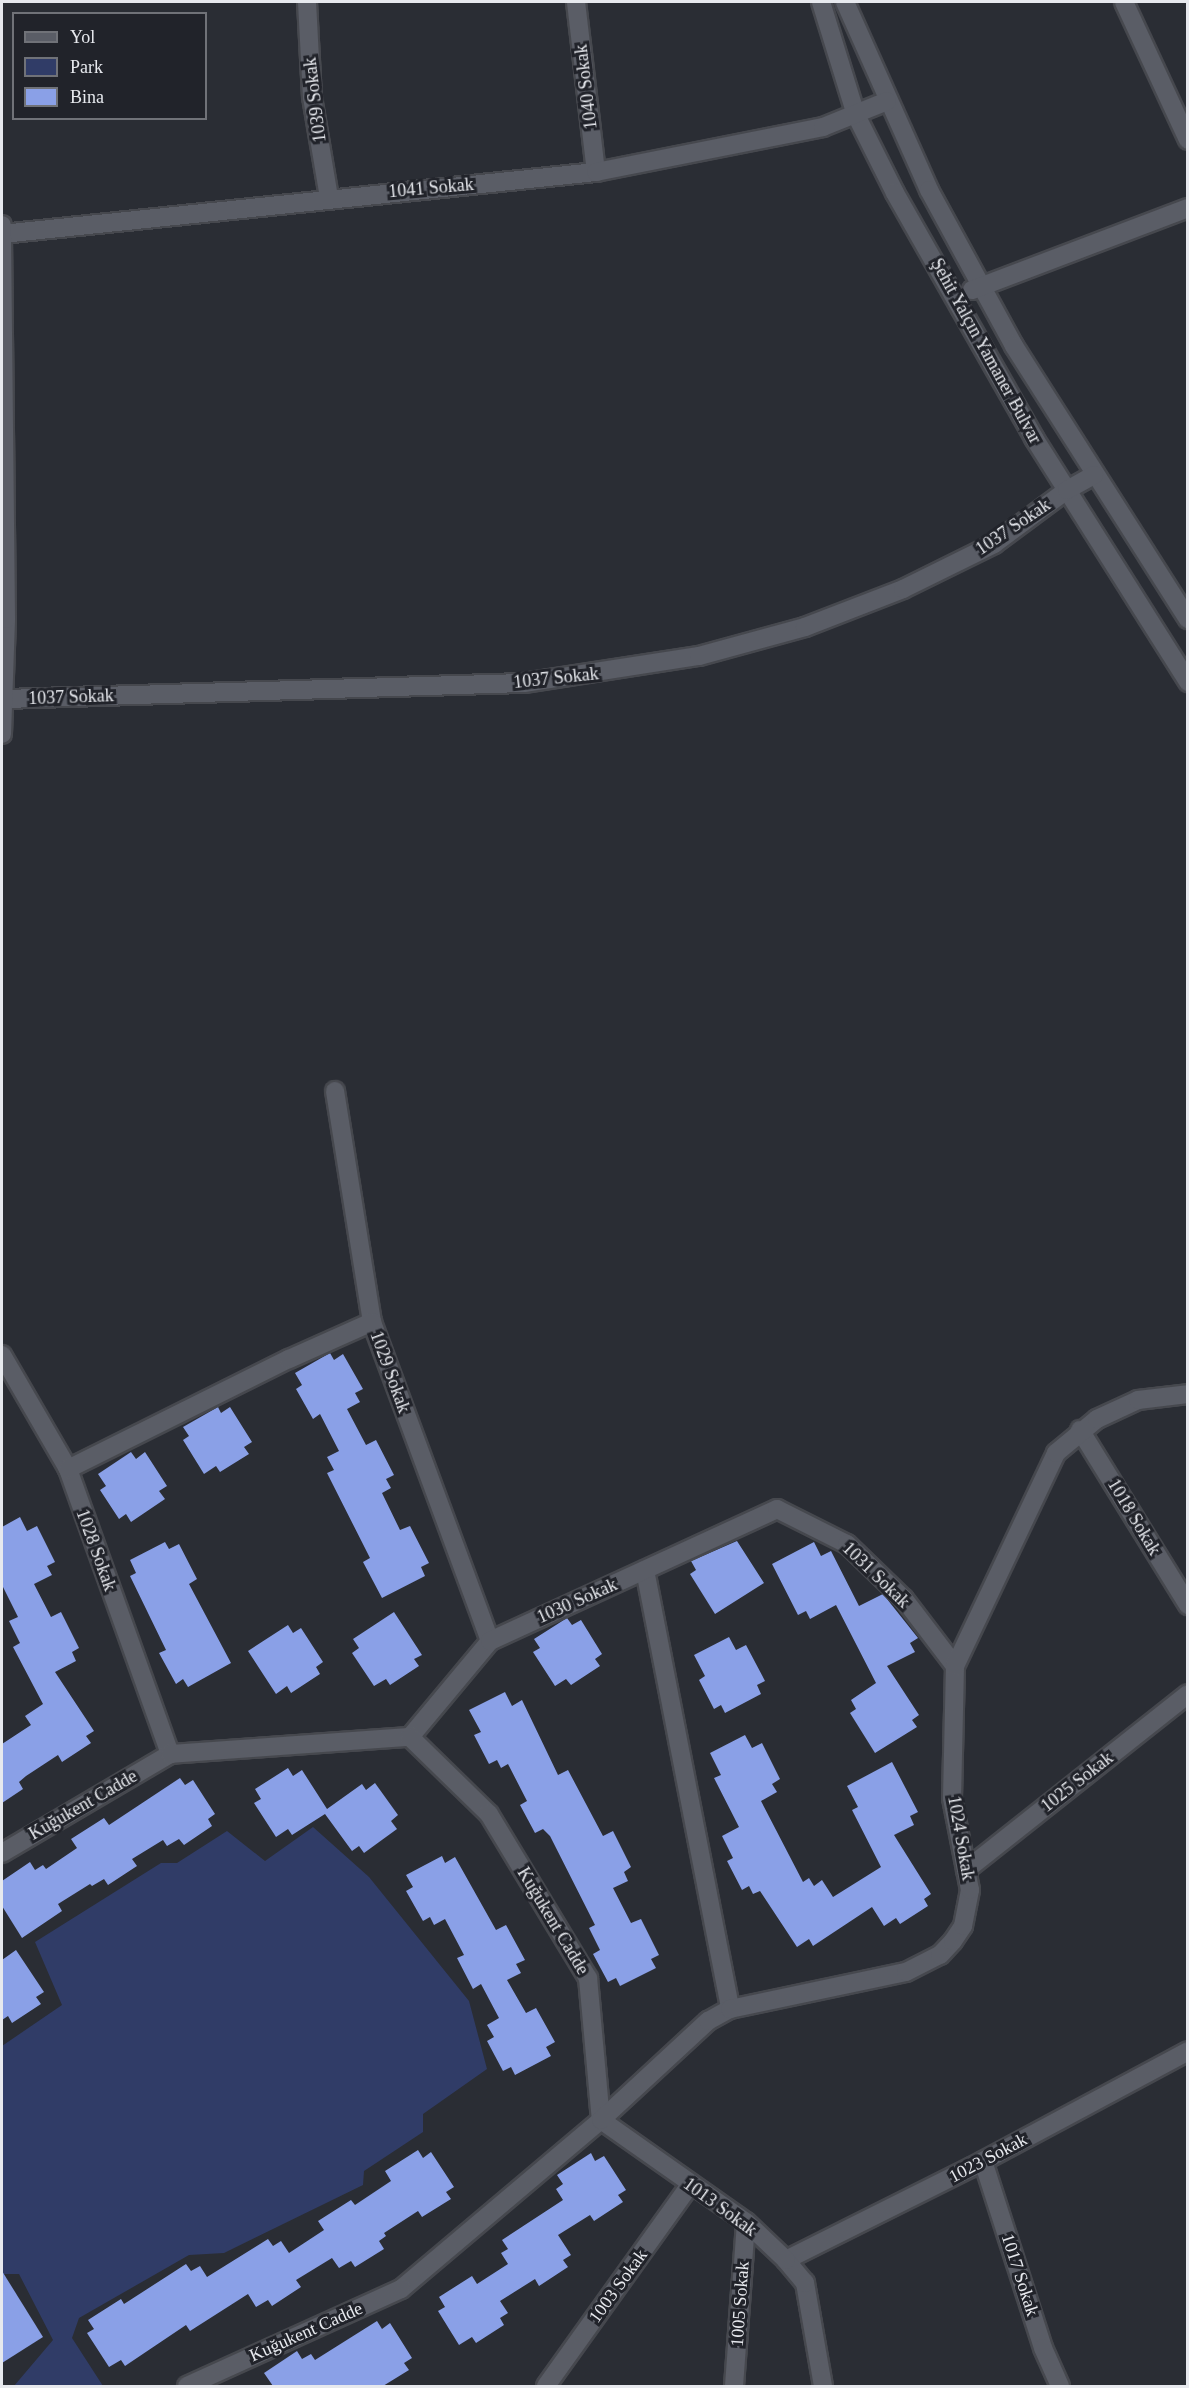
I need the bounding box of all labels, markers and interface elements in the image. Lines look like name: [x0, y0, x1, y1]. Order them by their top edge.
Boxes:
legend: [12, 12, 207, 120]
text: Yol: [70, 27, 95, 47]
street label: 1040 Sokak: [570, 43, 602, 131]
street label: 1039 Sokak: [299, 56, 331, 144]
text: Park: [70, 57, 103, 77]
text: Bina: [70, 87, 104, 107]
street label: 1041 Sokak: [387, 174, 475, 202]
street label: Şehit Yalçın Yamaner Bulvar: [926, 254, 1046, 448]
street label: 1037 Sokak: [972, 494, 1054, 560]
street label: 1037 Sokak: [512, 663, 600, 693]
street label: 1037 Sokak: [28, 685, 114, 709]
street label: 1029 Sokak: [365, 1328, 415, 1416]
street label: 1018 Sokak: [1103, 1475, 1165, 1559]
street label: 1028 Sokak: [71, 1506, 121, 1594]
street label: 1031 Sokak: [838, 1538, 914, 1612]
street label: 1030 Sokak: [534, 1574, 620, 1628]
street label: 1025 Sokak: [1037, 1747, 1117, 1817]
street label: Kuğukent Cadde: [25, 1765, 141, 1845]
street label: 1024 Sokak: [943, 1794, 979, 1882]
street label: Kuğukent Cadde: [512, 1863, 594, 1979]
street label: 1023 Sokak: [945, 2128, 1031, 2188]
street label: 1013 Sokak: [679, 2173, 761, 2241]
street label: 1017 Sokak: [997, 2231, 1043, 2319]
street label: 1003 Sokak: [584, 2245, 652, 2327]
street label: 1005 Sokak: [726, 2261, 754, 2347]
street label: Kuğukent Cadde: [246, 2297, 366, 2367]

